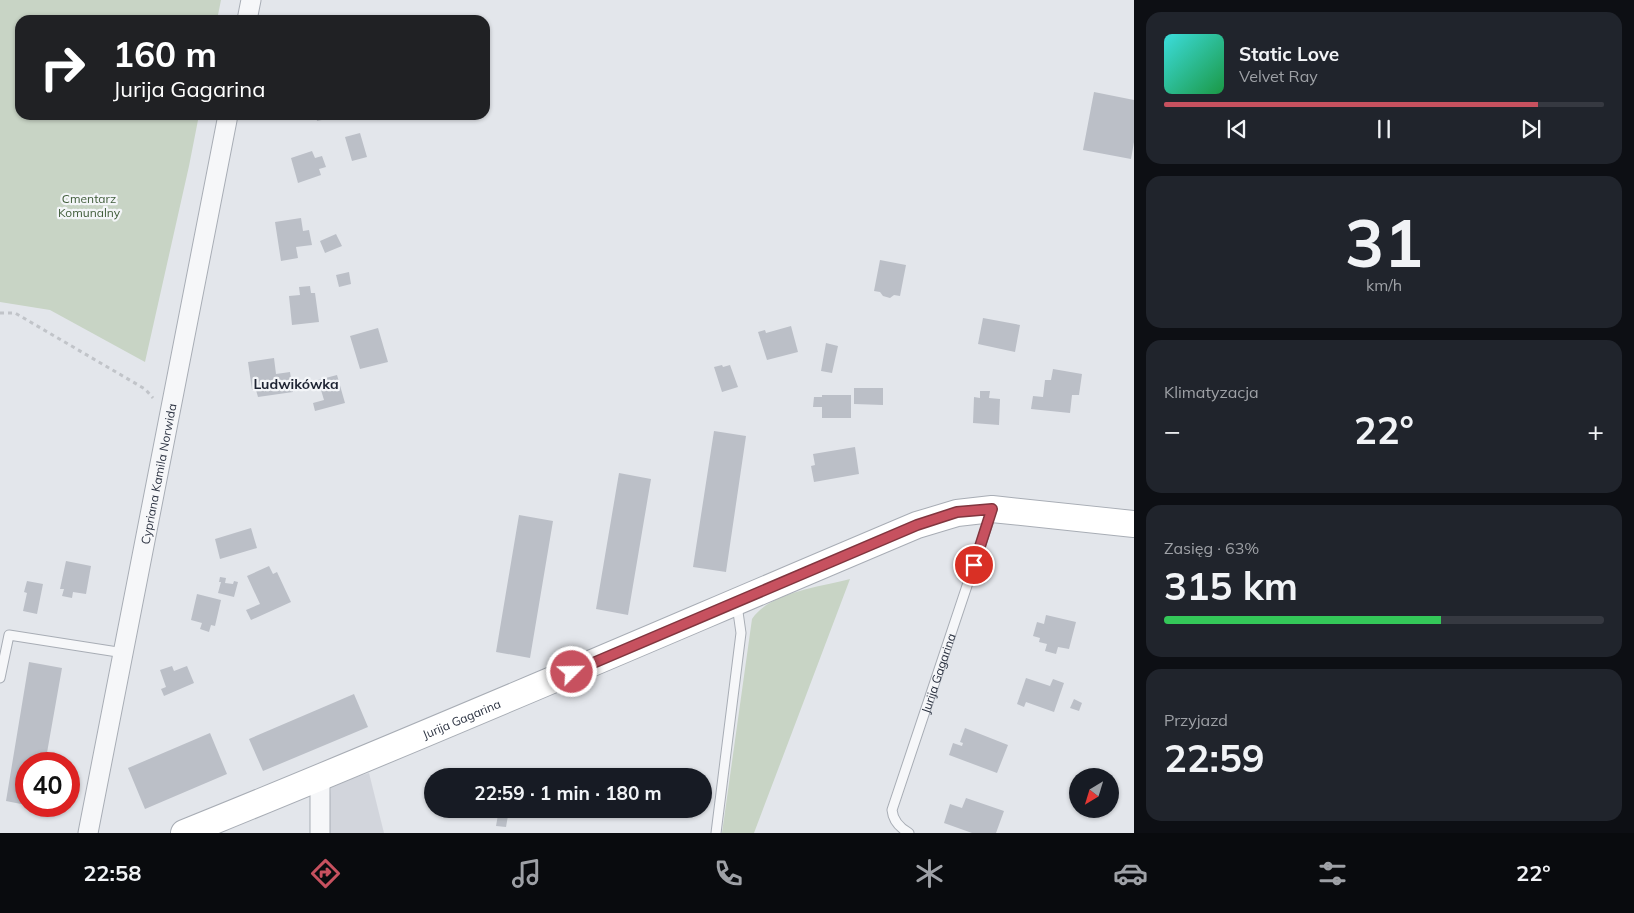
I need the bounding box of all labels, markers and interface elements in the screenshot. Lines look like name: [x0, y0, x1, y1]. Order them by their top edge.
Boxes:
text: 160 m: [113, 32, 217, 76]
icon: right: [30, 35, 95, 100]
text: Static Love: [1239, 42, 1339, 66]
text: Velvet Ray: [1239, 66, 1318, 86]
text: Jurija Gagarina: [113, 75, 265, 103]
icon: previous: [1223, 115, 1251, 143]
icon: pause: [1370, 115, 1398, 143]
icon: next: [1517, 115, 1545, 143]
park label: Cmentarz Komunalny: [58, 191, 121, 220]
text: 31: [1345, 202, 1423, 283]
text: km/h: [1366, 275, 1402, 295]
district label: Ludwikówka: [253, 375, 339, 393]
text: Klimatyzacja: [1164, 382, 1259, 402]
street label: Cypriana Kamila Norwida: [137, 402, 179, 545]
text: 22°: [1354, 406, 1414, 454]
text: −: [1164, 413, 1181, 448]
text: +: [1587, 413, 1604, 448]
text: Zasięg · 63%: [1164, 538, 1259, 558]
pin: [953, 544, 995, 586]
icon: arrive: [960, 551, 988, 579]
text: 315 km: [1164, 562, 1298, 610]
street label: Jurija Gagarina: [917, 631, 958, 715]
position arrow: [545, 645, 597, 697]
street label: Jurija Gagarina: [420, 695, 503, 742]
text: Przyjazd: [1164, 710, 1228, 730]
text: 22:59: [1164, 734, 1265, 782]
speed limit sign: 40: [15, 752, 80, 817]
north arrow: [1069, 768, 1119, 818]
map controls: [1069, 768, 1119, 818]
text: 22:59 · 1 min · 180 m: [474, 781, 662, 805]
icon: directions: [308, 856, 343, 891]
icon: music: [509, 856, 544, 891]
icon: phone: [711, 856, 746, 891]
icon: climate: [912, 856, 947, 891]
icon: car: [1113, 856, 1148, 891]
icon: filters: [1315, 856, 1350, 891]
text: 22:58: [83, 859, 141, 887]
text: 22°: [1516, 859, 1551, 887]

